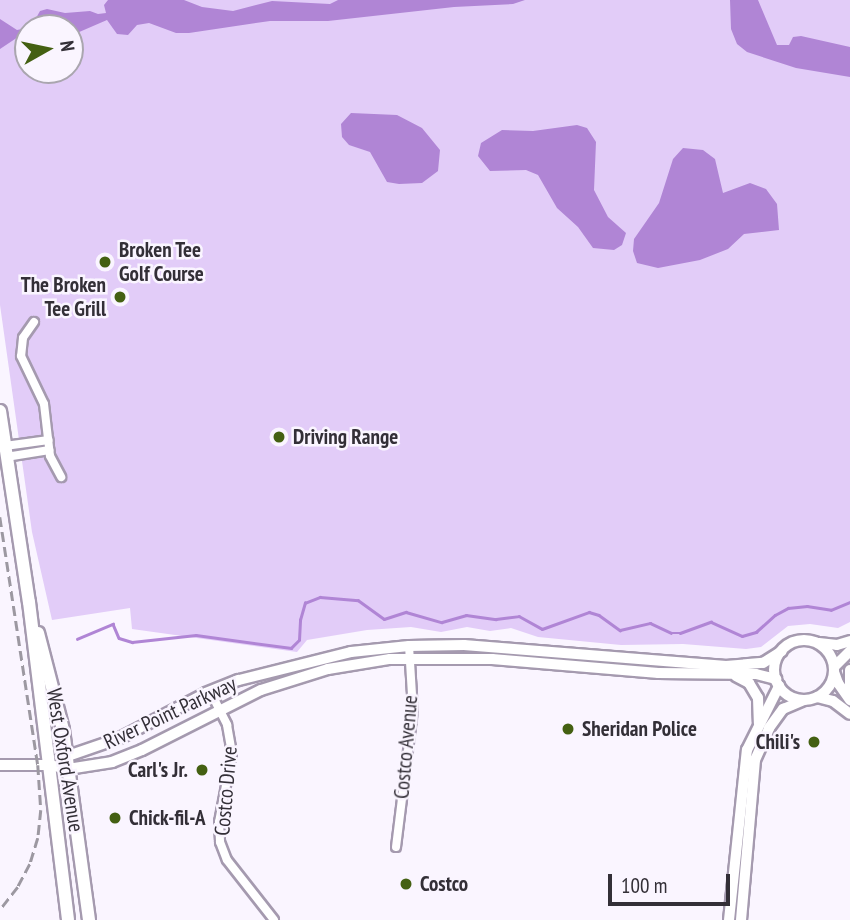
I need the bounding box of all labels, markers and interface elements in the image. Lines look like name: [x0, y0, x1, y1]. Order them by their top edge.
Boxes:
north arrow: [14, 14, 84, 84]
text: N: [55, 39, 80, 53]
place label: Broken Tee Golf Course: [119, 237, 204, 287]
marker: Broken Tee Golf Course: [97, 254, 113, 270]
place label: The Broken Tee Grill: [21, 272, 106, 322]
marker: The Broken Tee Grill: [112, 289, 128, 305]
place label: Driving Range: [293, 424, 398, 450]
marker: Driving Range: [271, 429, 287, 445]
street label: River Point Parkway: [100, 671, 240, 755]
street label: West Oxford Avenue: [41, 686, 89, 834]
street label: Costco Avenue: [389, 694, 423, 800]
place label: Sheridan Police: [582, 716, 697, 742]
marker: Sheridan Police: [560, 721, 576, 737]
place label: Chili's: [756, 729, 800, 755]
marker: Chili's: [806, 734, 822, 750]
street label: Costco Drive: [210, 745, 242, 837]
place label: Carl's Jr.: [128, 757, 188, 783]
marker: Carl's Jr.: [194, 762, 210, 778]
place label: Chick-fil-A: [129, 805, 206, 831]
marker: Chick-fil-A: [107, 810, 123, 826]
scale bar: [612, 860, 734, 904]
place label: Costco: [420, 871, 468, 897]
text: 100 m: [621, 872, 667, 899]
marker: Costco: [398, 876, 414, 892]

